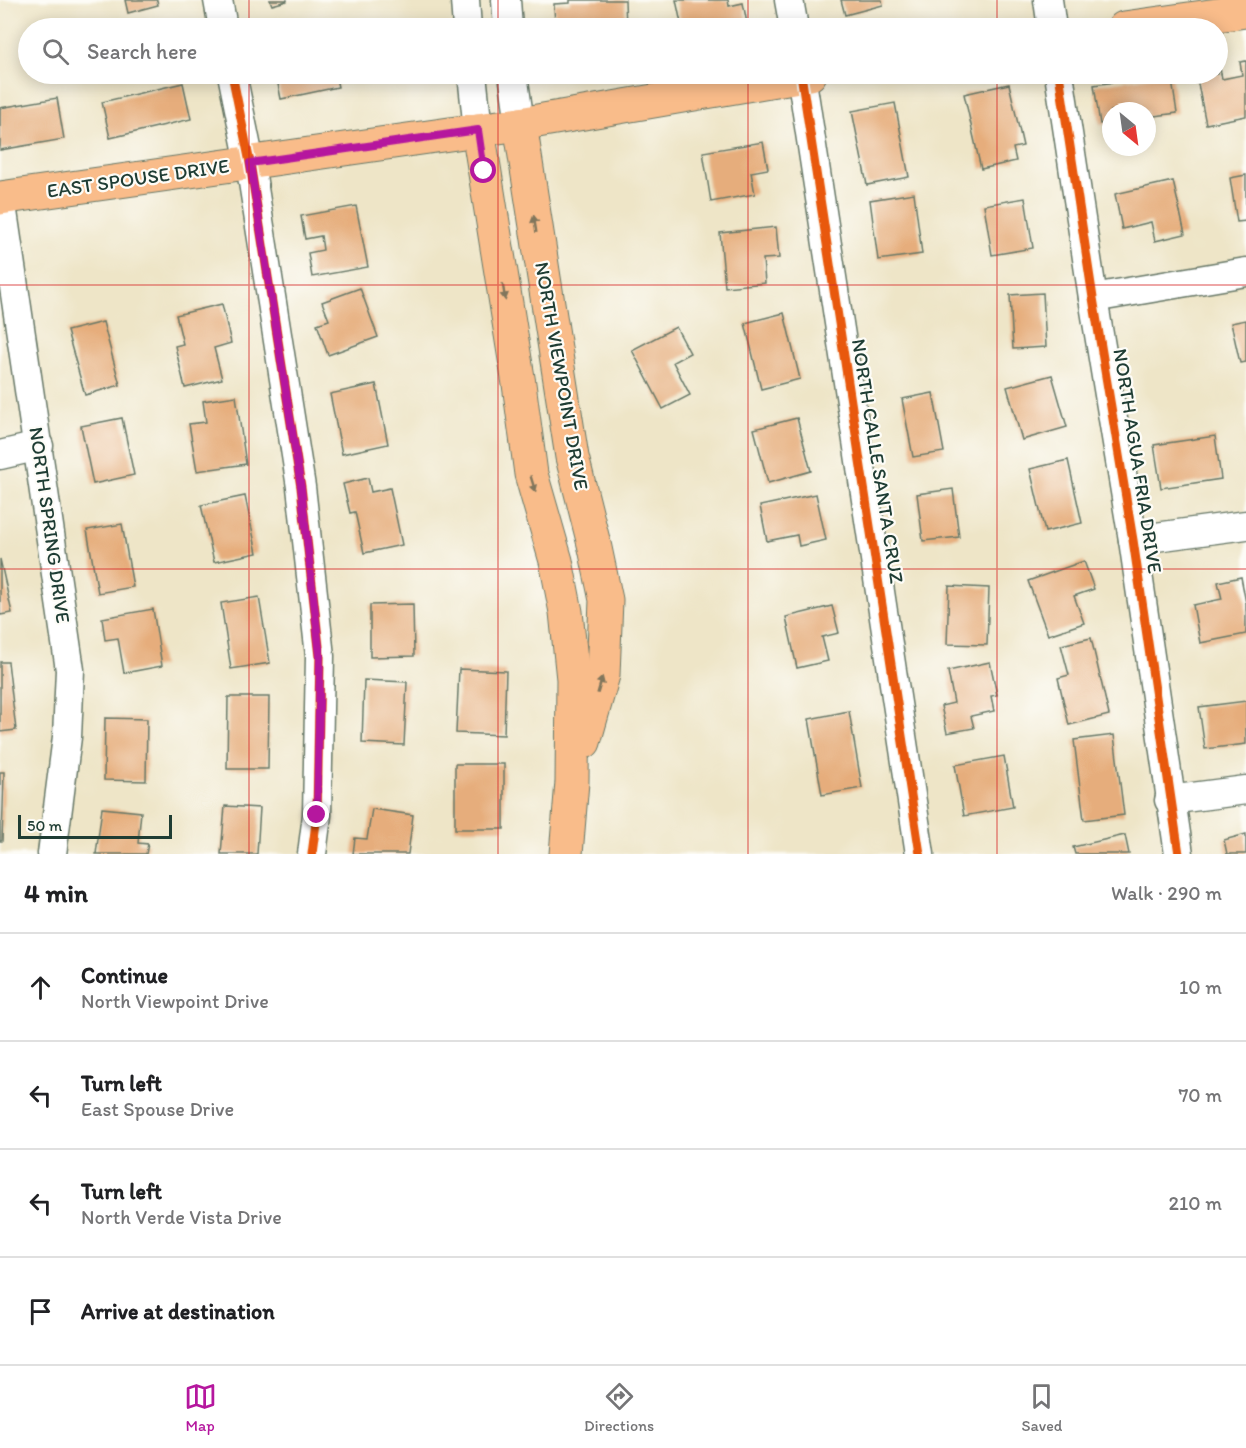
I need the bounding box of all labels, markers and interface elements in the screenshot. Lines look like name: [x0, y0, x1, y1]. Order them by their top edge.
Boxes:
search box: [18, 18, 1228, 84]
icon: search: [39, 35, 72, 68]
text: Search here: [87, 38, 197, 65]
north arrow: [1102, 102, 1156, 156]
street label: EAST SPOUSE DRIVE: [45, 153, 231, 203]
route start: [470, 157, 496, 183]
one-way arrow: [531, 215, 540, 234]
street label: NORTH VIEWPOINT DRIVE: [530, 260, 594, 492]
one-way arrow: [500, 282, 509, 301]
street label: NORTH CALLE SANTA CRUZ: [847, 337, 909, 586]
street label: NORTH AGUA FRIA DRIVE: [1108, 347, 1168, 575]
street label: NORTH SPRING DRIVE: [24, 425, 76, 625]
one-way arrow: [529, 475, 538, 493]
one-way arrow: [596, 676, 605, 694]
route end: [303, 801, 329, 827]
scale bar: [18, 812, 172, 840]
text: 50 m: [27, 816, 62, 835]
text: 4 min: [24, 877, 88, 909]
text: Walk · 290 m: [1111, 881, 1222, 905]
text: Continue: [81, 962, 168, 989]
icon: ahead: [24, 971, 57, 1004]
text: 10 m: [1179, 975, 1222, 999]
text: North Viewpoint Drive: [81, 989, 269, 1013]
text: Turn left: [81, 1070, 162, 1097]
icon: left: [24, 1079, 57, 1112]
text: 70 m: [1178, 1083, 1222, 1107]
text: East Spouse Drive: [81, 1097, 234, 1121]
text: Turn left: [81, 1178, 162, 1205]
icon: left: [24, 1187, 57, 1220]
text: 210 m: [1169, 1191, 1222, 1215]
text: North Verde Vista Drive: [81, 1205, 282, 1229]
icon: arrive: [24, 1295, 57, 1328]
text: Arrive at destination: [81, 1298, 275, 1325]
tab: Map: [184, 1380, 217, 1435]
tab: Directions: [584, 1380, 654, 1435]
tab: Saved: [1022, 1380, 1062, 1435]

